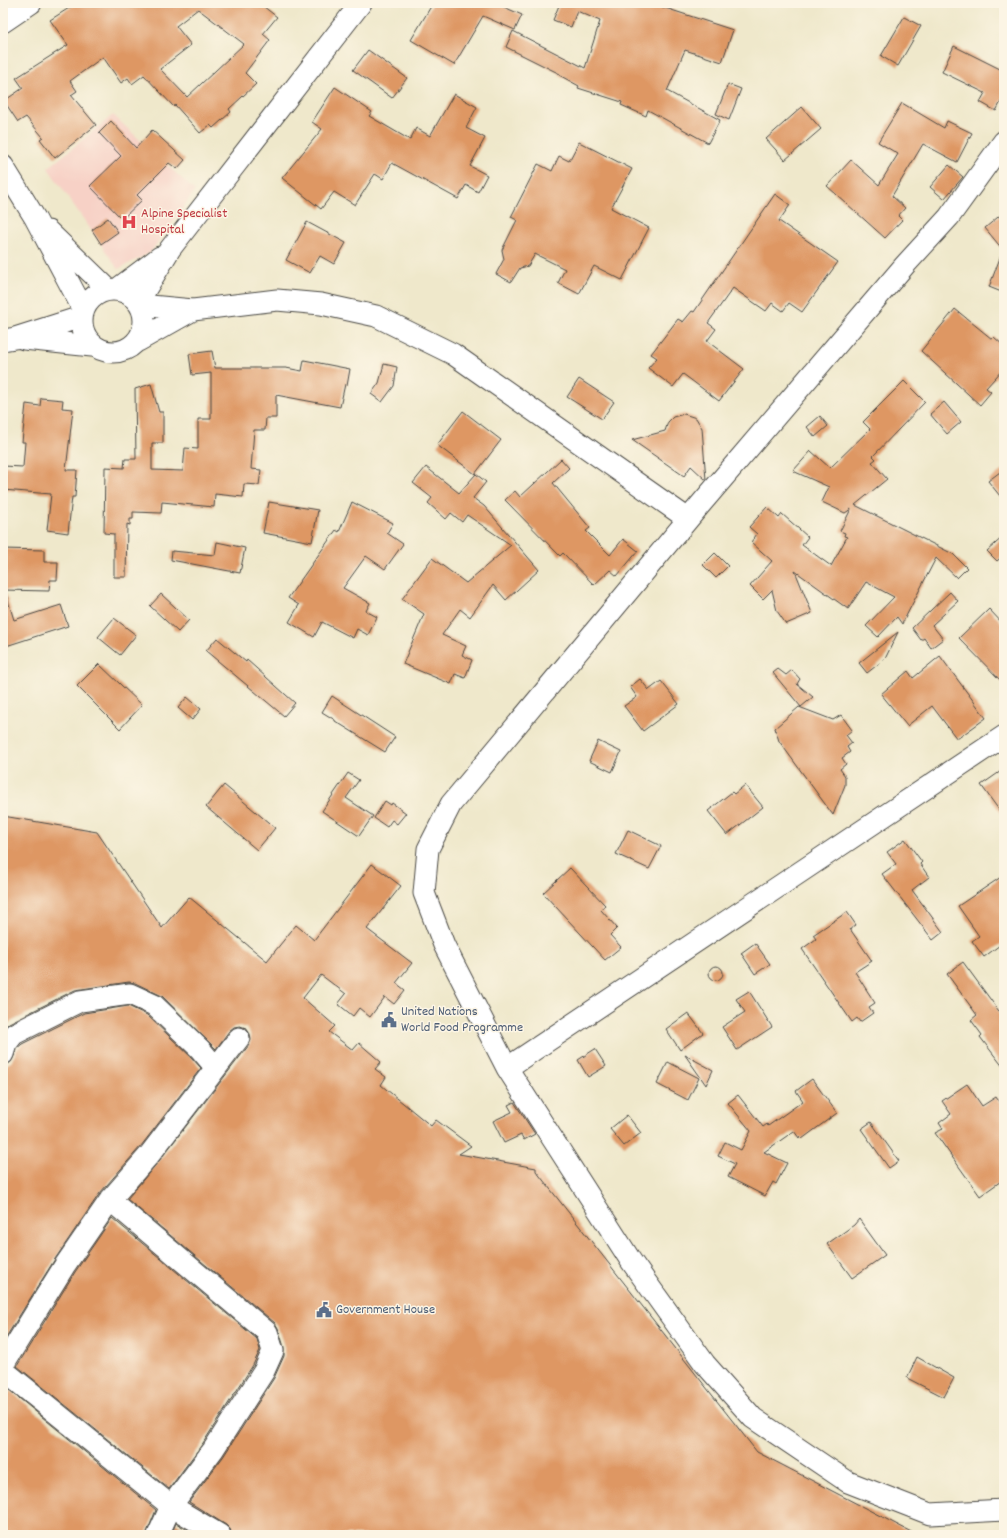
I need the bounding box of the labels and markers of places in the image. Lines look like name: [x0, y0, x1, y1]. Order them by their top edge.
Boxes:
place label: Alpine Specialist Hospital: [141, 204, 227, 240]
hospital icon: Alpine Specialist Hospital: [120, 213, 138, 231]
place label: United Nations World Food Programme: [401, 1002, 523, 1038]
public building icon: United Nations World Food Programme: [380, 1011, 398, 1029]
place label: Government House: [336, 1300, 435, 1320]
public building icon: Government House: [315, 1301, 333, 1319]

